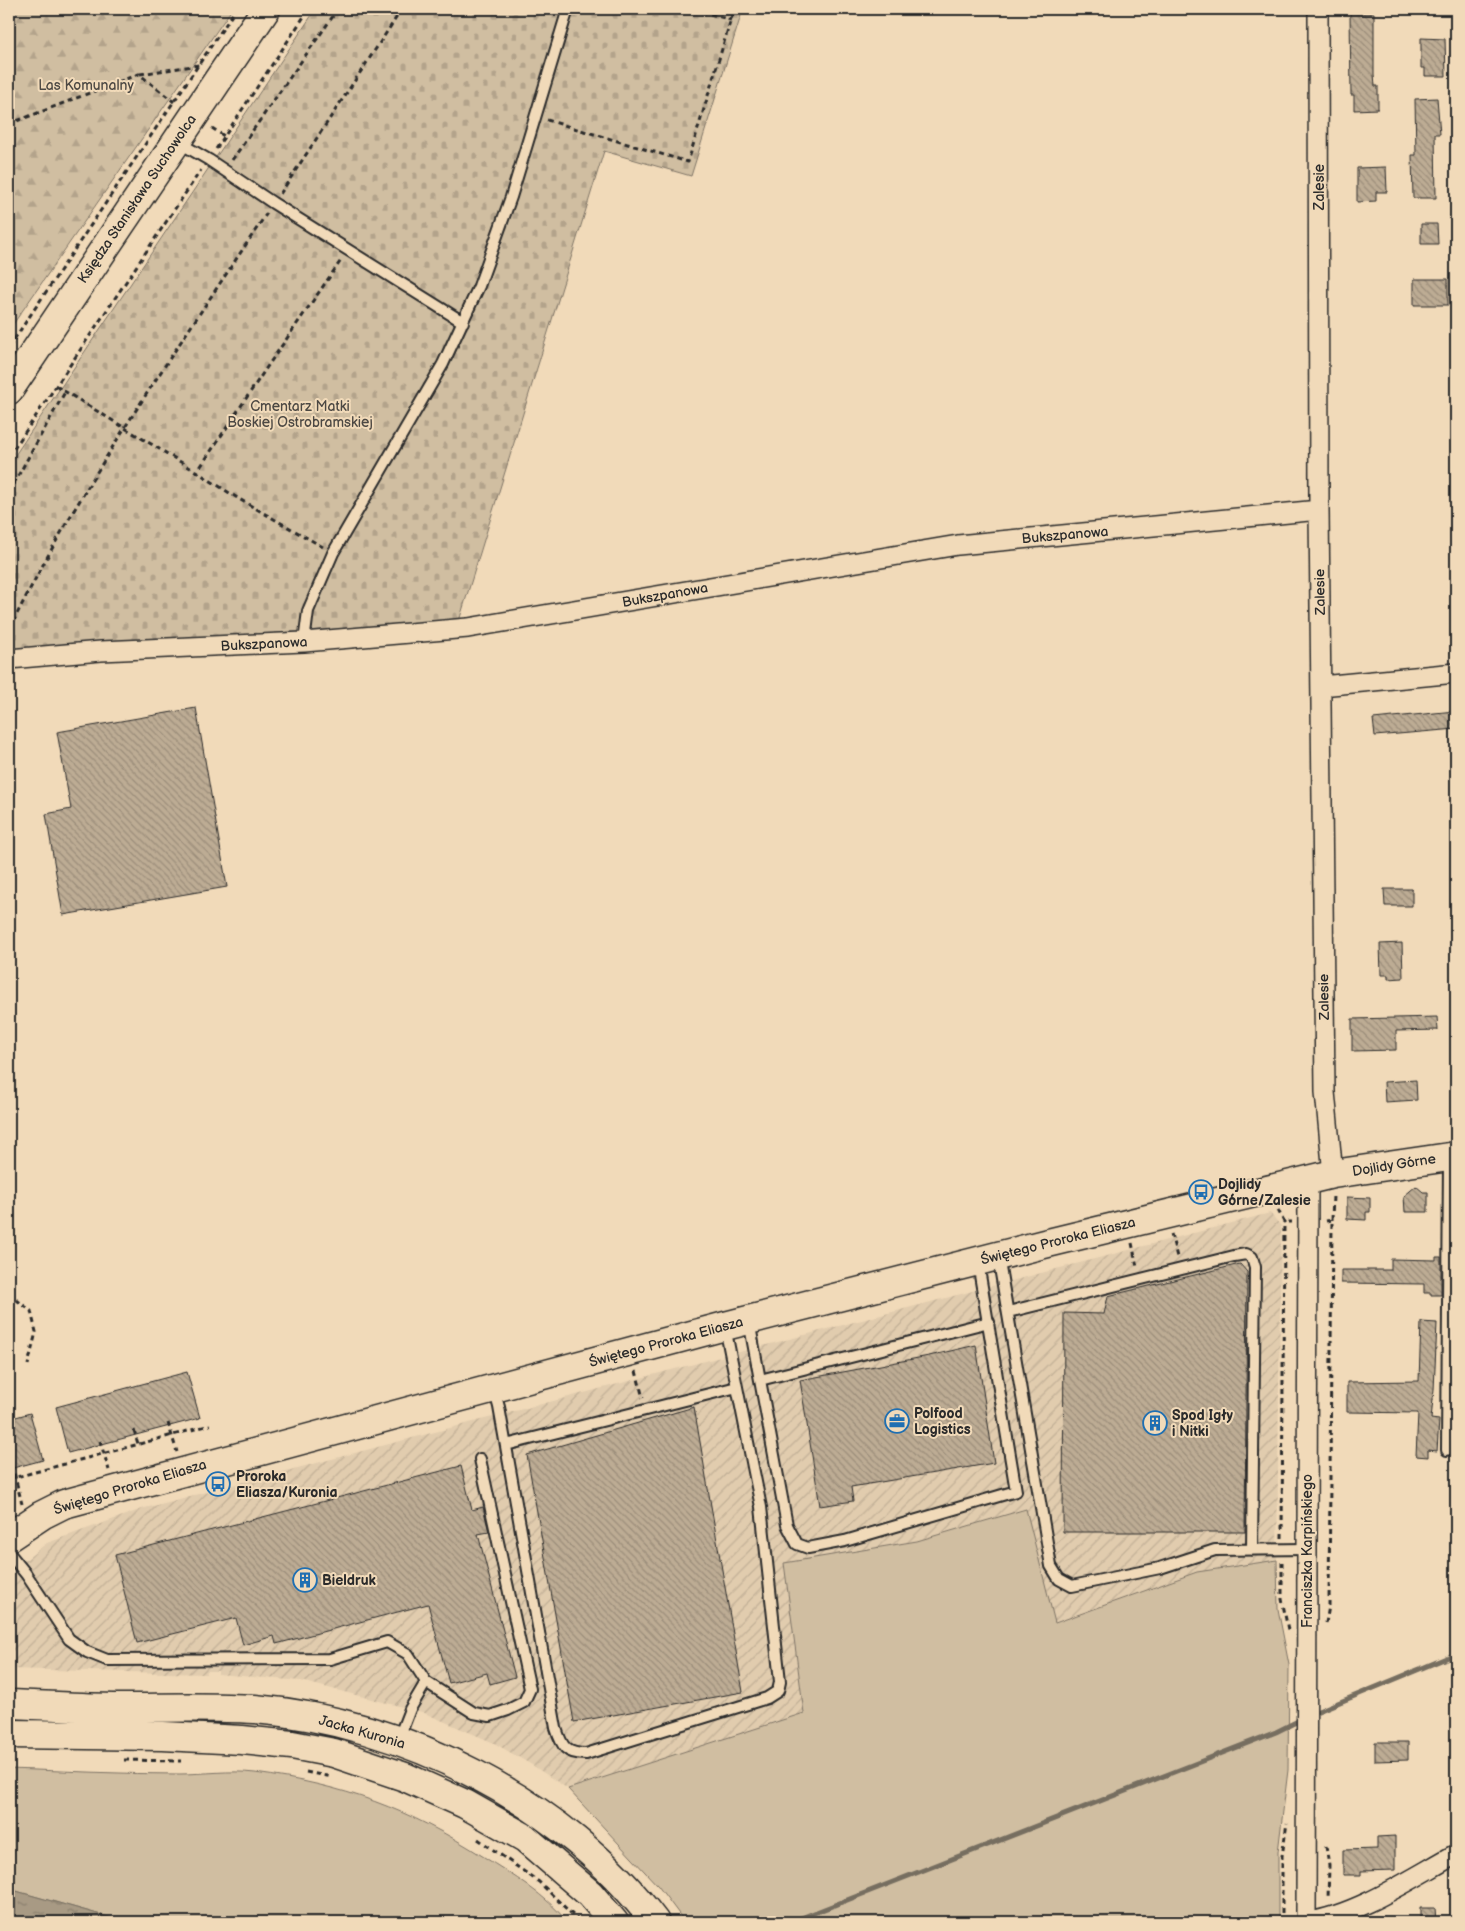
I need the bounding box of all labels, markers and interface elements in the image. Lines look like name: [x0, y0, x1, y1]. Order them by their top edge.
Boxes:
park label: Las Komunalny: [38, 77, 134, 94]
street label: Księdza Stanisława Suchowolca: [74, 111, 200, 287]
street label: Zalesie: [1311, 164, 1328, 211]
park label: Cmentarz Matki Boskiej Ostrobramskiej: [227, 398, 373, 431]
street label: Bukszpanowa: [1021, 523, 1109, 547]
street label: Zalesie: [1311, 569, 1329, 616]
street label: Bukszpanowa: [621, 579, 709, 611]
street label: Bukszpanowa: [220, 633, 308, 655]
street label: Zalesie: [1315, 974, 1333, 1021]
street label: Dojlidy Górne: [1351, 1150, 1437, 1180]
place label: Dojlidy Górne/Zalesie: [1218, 1176, 1311, 1209]
bus stop icon: Dojlidy Górne/Zalesie: [1188, 1179, 1214, 1205]
street label: Świętego Proroka Eliasza: [979, 1213, 1137, 1268]
street label: Świętego Proroka Eliasza: [587, 1312, 745, 1371]
place label: Polfood Logistics: [914, 1405, 971, 1438]
place label: Spod Igły i Nitki: [1172, 1407, 1234, 1440]
office icon: Polfood Logistics: [884, 1408, 910, 1434]
building icon: Spod Igły i Nitki: [1142, 1410, 1168, 1436]
street label: Świętego Proroka Eliasza: [51, 1455, 209, 1518]
place label: Proroka Eliasza/Kuronia: [236, 1468, 338, 1501]
bus stop icon: Proroka Eliasza/Kuronia: [205, 1471, 231, 1497]
street label: Franciszka Karpińskiego: [1299, 1474, 1316, 1628]
building icon: Bieldruk: [292, 1567, 318, 1593]
place label: Bieldruk: [322, 1572, 376, 1589]
street label: Jacka Kuronia: [317, 1712, 407, 1752]

